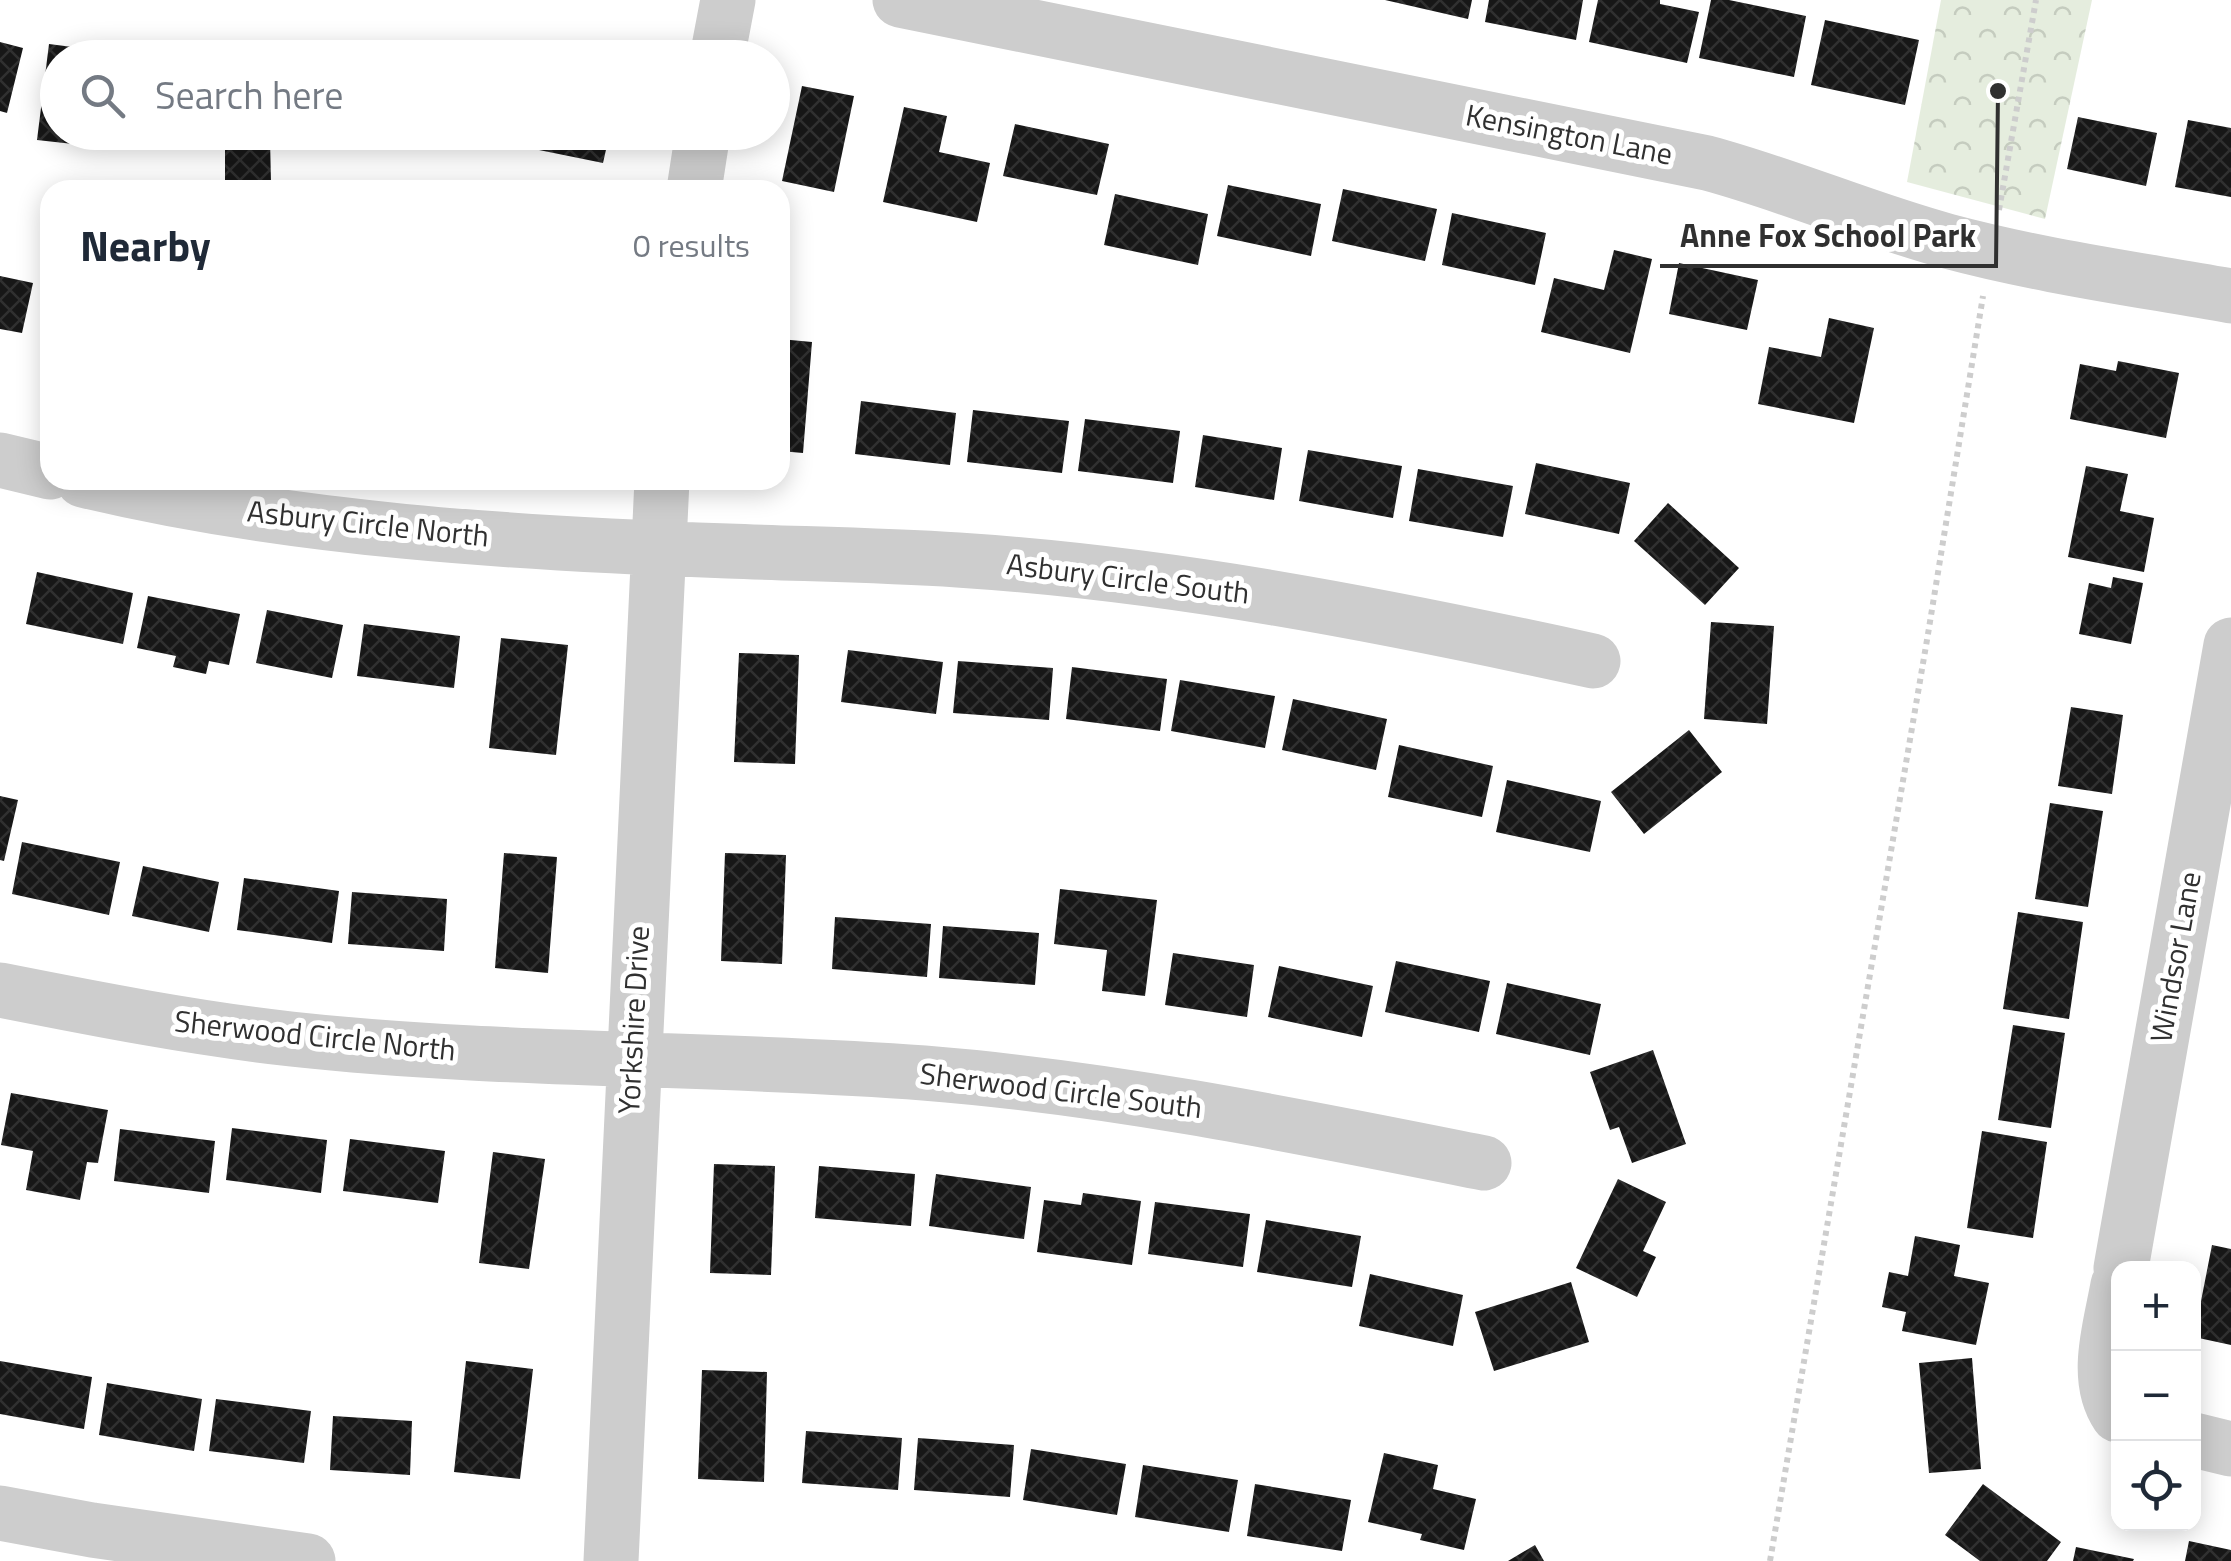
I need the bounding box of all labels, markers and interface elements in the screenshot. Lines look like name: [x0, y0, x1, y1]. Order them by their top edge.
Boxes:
search box: [40, 40, 790, 150]
text: Search here: [155, 66, 343, 124]
icon: search: [75, 68, 130, 123]
street label: Kensington Lane: [1462, 91, 1676, 177]
callout: Anne Fox School Park: [1660, 204, 1996, 266]
text: Anne Fox School Park: [1680, 211, 1976, 259]
text: Nearby: [80, 213, 211, 277]
text: 0 results: [633, 221, 750, 269]
street label: Asbury Circle North: [245, 487, 491, 559]
street label: Asbury Circle South: [1004, 540, 1252, 616]
street label: Windsor Lane: [2137, 868, 2213, 1046]
street label: Yorkshire Drive: [605, 925, 661, 1115]
street label: Sherwood Circle North: [172, 997, 458, 1073]
street label: Sherwood Circle South: [917, 1050, 1205, 1130]
map controls: [2111, 1261, 2201, 1531]
button: +: [2111, 1261, 2201, 1351]
button: −: [2111, 1351, 2201, 1441]
button: locate: [2111, 1441, 2201, 1531]

